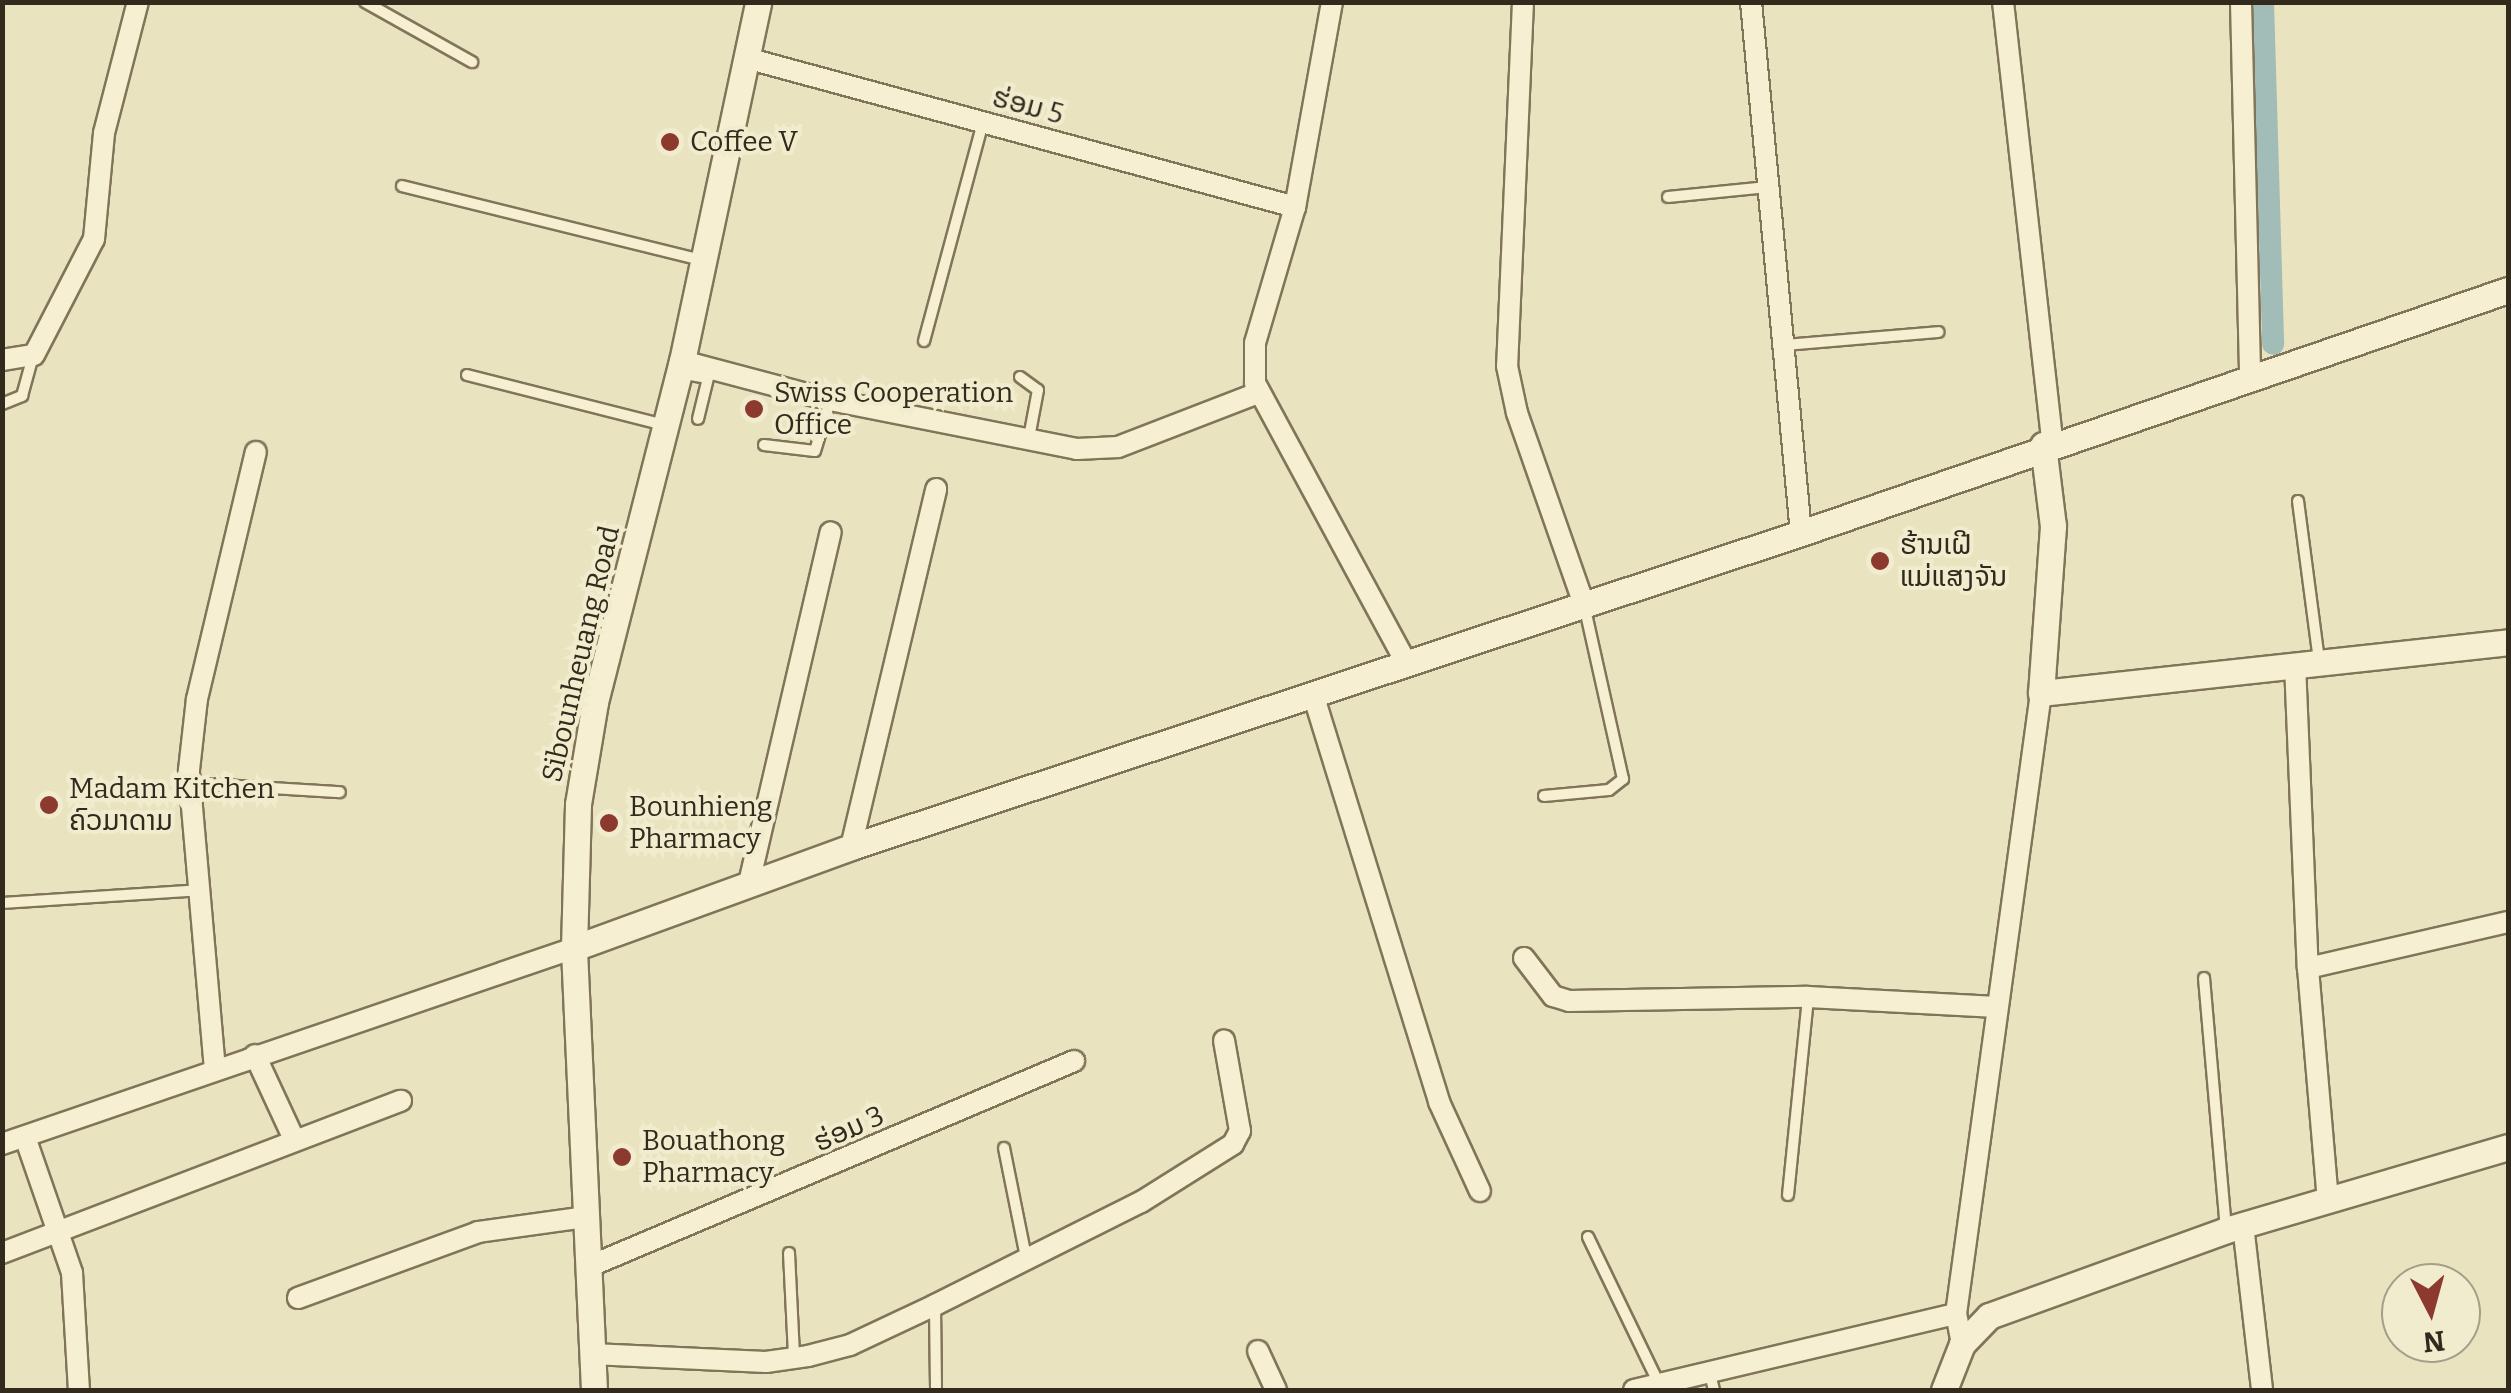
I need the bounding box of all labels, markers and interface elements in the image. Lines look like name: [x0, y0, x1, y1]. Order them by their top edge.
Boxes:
street label: ຮ່ອມ 5: [989, 80, 1067, 132]
place label: Coffee V: [690, 125, 798, 159]
marker: Coffee V: [659, 131, 681, 153]
place label: Swiss Cooperation Office: [774, 376, 1013, 442]
marker: Swiss Cooperation Office: [743, 398, 765, 420]
street label: Sibounheuang Road: [535, 523, 627, 785]
place label: ຮ້ານເຝີ ແມ່ແສງຈັນ: [1900, 528, 2007, 594]
marker: ຮ້ານເຝີ ແມ່ແສງຈັນ: [1869, 550, 1891, 572]
place label: Madam Kitchen ຄົວມາດາມ: [69, 772, 274, 838]
place label: Bounhieng Pharmacy: [629, 790, 772, 856]
marker: Madam Kitchen ຄົວມາດາມ: [38, 794, 60, 816]
marker: Bounhieng Pharmacy: [598, 812, 620, 834]
street label: ຮ່ອມ 3: [809, 1099, 889, 1159]
place label: Bouathong Pharmacy: [642, 1124, 785, 1190]
marker: Bouathong Pharmacy: [611, 1146, 633, 1168]
north arrow: [2381, 1263, 2481, 1363]
text: N: [2422, 1324, 2446, 1359]

